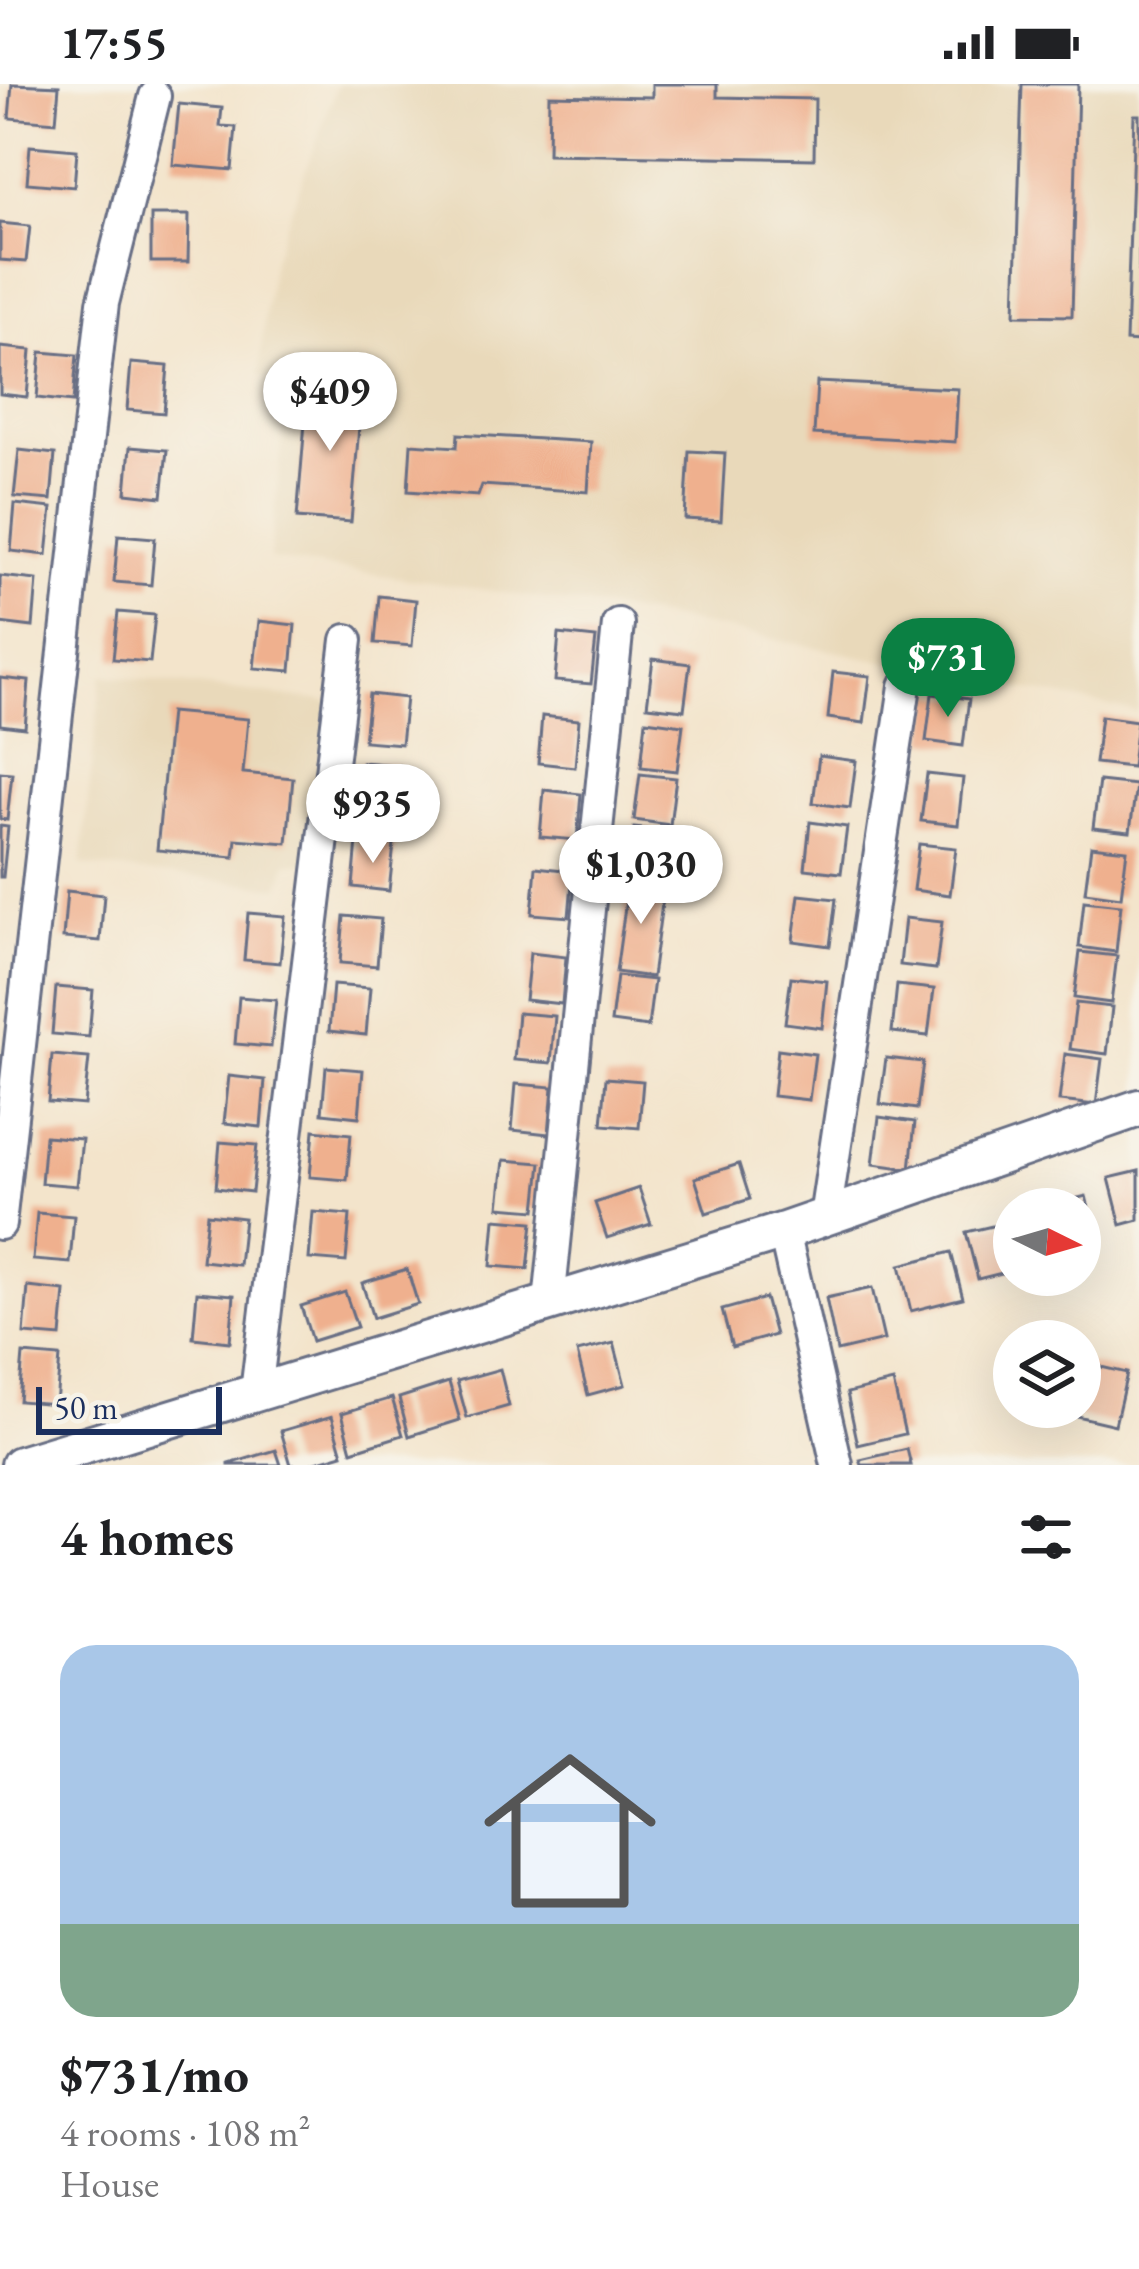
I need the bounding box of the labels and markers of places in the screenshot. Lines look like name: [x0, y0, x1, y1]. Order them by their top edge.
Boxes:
pin: $409: [259, 352, 401, 454]
pin: $731: [877, 618, 1019, 720]
pin: $935: [302, 764, 444, 866]
pin: $1,030: [543, 825, 739, 927]

